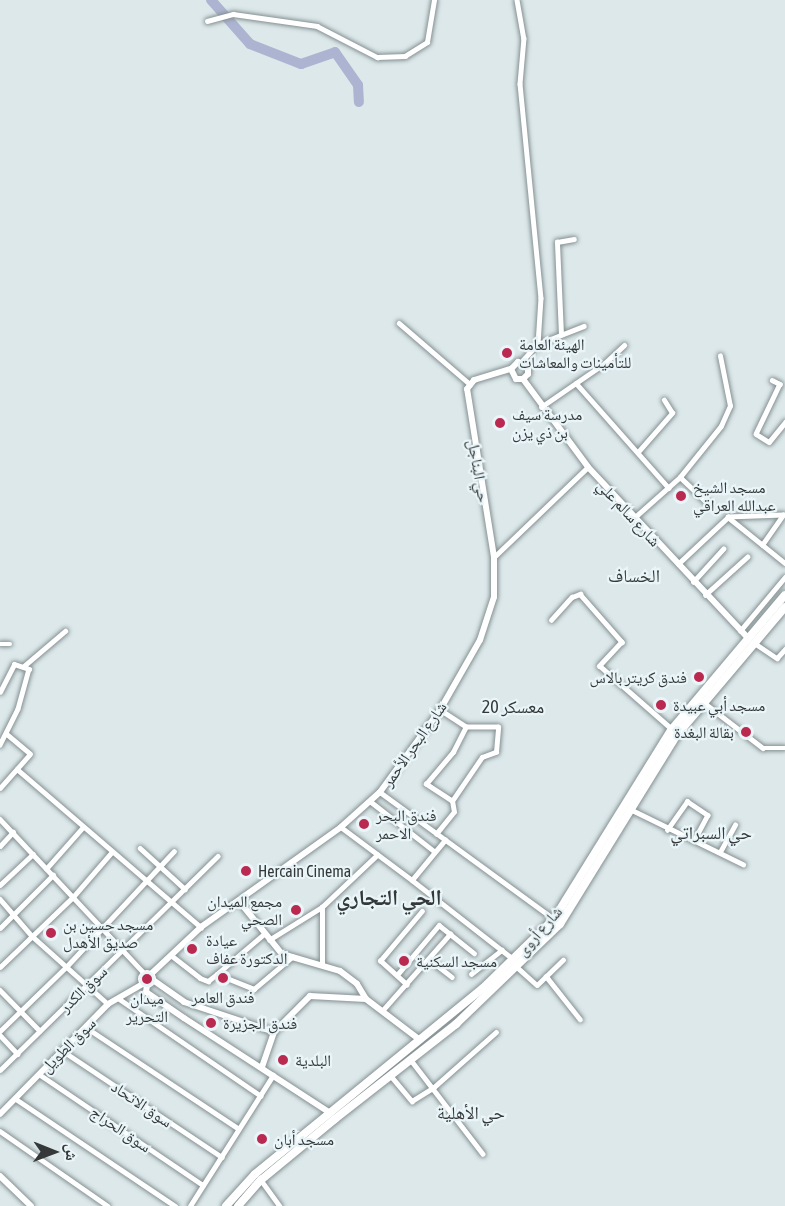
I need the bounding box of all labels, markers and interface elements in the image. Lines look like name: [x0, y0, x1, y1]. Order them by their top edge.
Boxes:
place label: الهيئة العامة للتأمينات والمعاشات: [519, 334, 631, 372]
marker: الهيئة العامة للتأمينات والمعاشات: [500, 346, 514, 360]
place label: مدرسة سيف بن ذي يزن: [512, 404, 582, 442]
marker: مدرسة سيف بن ذي يزن: [493, 416, 507, 430]
street label: حي البناجل: [464, 438, 494, 504]
street label: شارع سالم علي: [593, 476, 665, 550]
place label: مسجد الشيخ عبدالله العراقي: [693, 477, 776, 515]
marker: مسجد الشيخ عبدالله العراقي: [674, 489, 688, 503]
district label: الخساف: [608, 565, 660, 587]
place label: فندق كريتر بالاس: [590, 667, 687, 687]
marker: فندق كريتر بالاس: [692, 670, 706, 684]
place label: مسجد أبي عبيدة: [673, 695, 765, 715]
district label: معسكر 20: [482, 696, 544, 718]
street label: شارع البحر الأحمر: [378, 698, 450, 790]
marker: مسجد أبي عبيدة: [654, 698, 668, 712]
place label: بقالة البغدة: [674, 722, 734, 742]
marker: بقالة البغدة: [739, 725, 753, 739]
place label: فندق البحر الاحمر: [376, 805, 437, 843]
marker: فندق البحر الاحمر: [357, 817, 371, 831]
district label: حي السبراتي: [670, 822, 752, 844]
place label: Hercain Cinema: [258, 861, 351, 881]
marker: Hercain Cinema: [239, 864, 253, 878]
district label: الحي التجاري: [336, 885, 442, 911]
place label: مجمع الميدان الصحي: [207, 891, 282, 929]
marker: مجمع الميدان الصحي: [287, 901, 305, 919]
street label: شارع أروى: [512, 902, 566, 960]
place label: مسجد حسين بن صديق الأهدل: [63, 914, 153, 952]
marker: مسجد حسين بن صديق الأهدل: [44, 926, 58, 940]
place label: عيادة الدكتورة عفاف: [206, 930, 287, 968]
marker: عيادة الدكتورة عفاف: [183, 940, 201, 958]
place label: مسجد السكنية: [416, 951, 497, 971]
marker: مسجد السكنية: [397, 954, 411, 968]
street label: سوق الكدر: [55, 962, 111, 1016]
marker: فندق العامر: [216, 971, 230, 985]
marker: ميدان التحرير: [140, 972, 154, 986]
place label: فندق العامر: [191, 987, 255, 1007]
place label: ميدان التحرير: [126, 988, 168, 1026]
street label: سوق الطويل: [36, 1013, 100, 1077]
place label: فندق الجزيرة: [223, 1013, 297, 1033]
marker: فندق الجزيرة: [204, 1016, 218, 1030]
place label: البلدية: [295, 1050, 331, 1070]
marker: البلدية: [276, 1053, 290, 1067]
street label: سوق الاتحاد: [108, 1077, 176, 1131]
street label: سوق الحراج: [87, 1102, 155, 1156]
district label: حي الأهلية: [437, 1102, 505, 1124]
north arrow: [24, 1122, 84, 1182]
place label: مسجد أبان: [274, 1129, 334, 1149]
marker: مسجد أبان: [255, 1132, 269, 1146]
text: ش: [63, 1144, 81, 1161]

